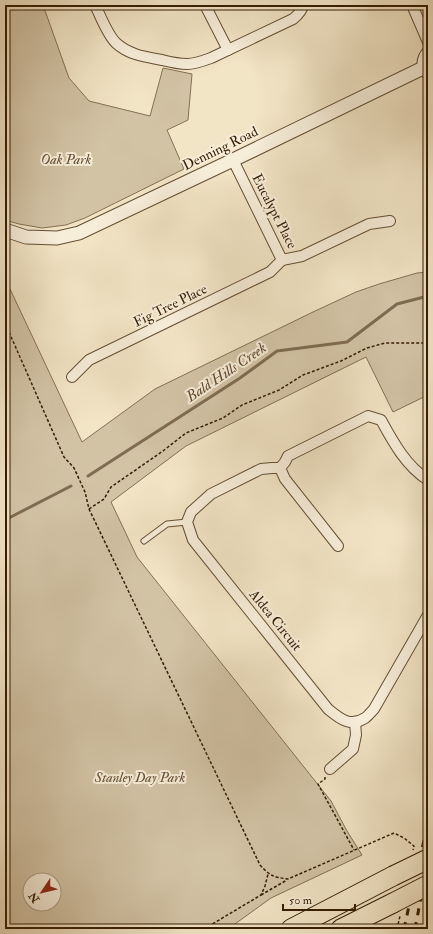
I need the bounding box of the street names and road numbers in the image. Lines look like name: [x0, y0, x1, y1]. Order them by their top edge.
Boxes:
street label: Denning Road: [180, 123, 261, 174]
street label: Eucalypt Place: [247, 171, 301, 252]
street label: Fig Tree Place: [131, 280, 210, 331]
street label: Aldea Circuit: [245, 585, 306, 655]

